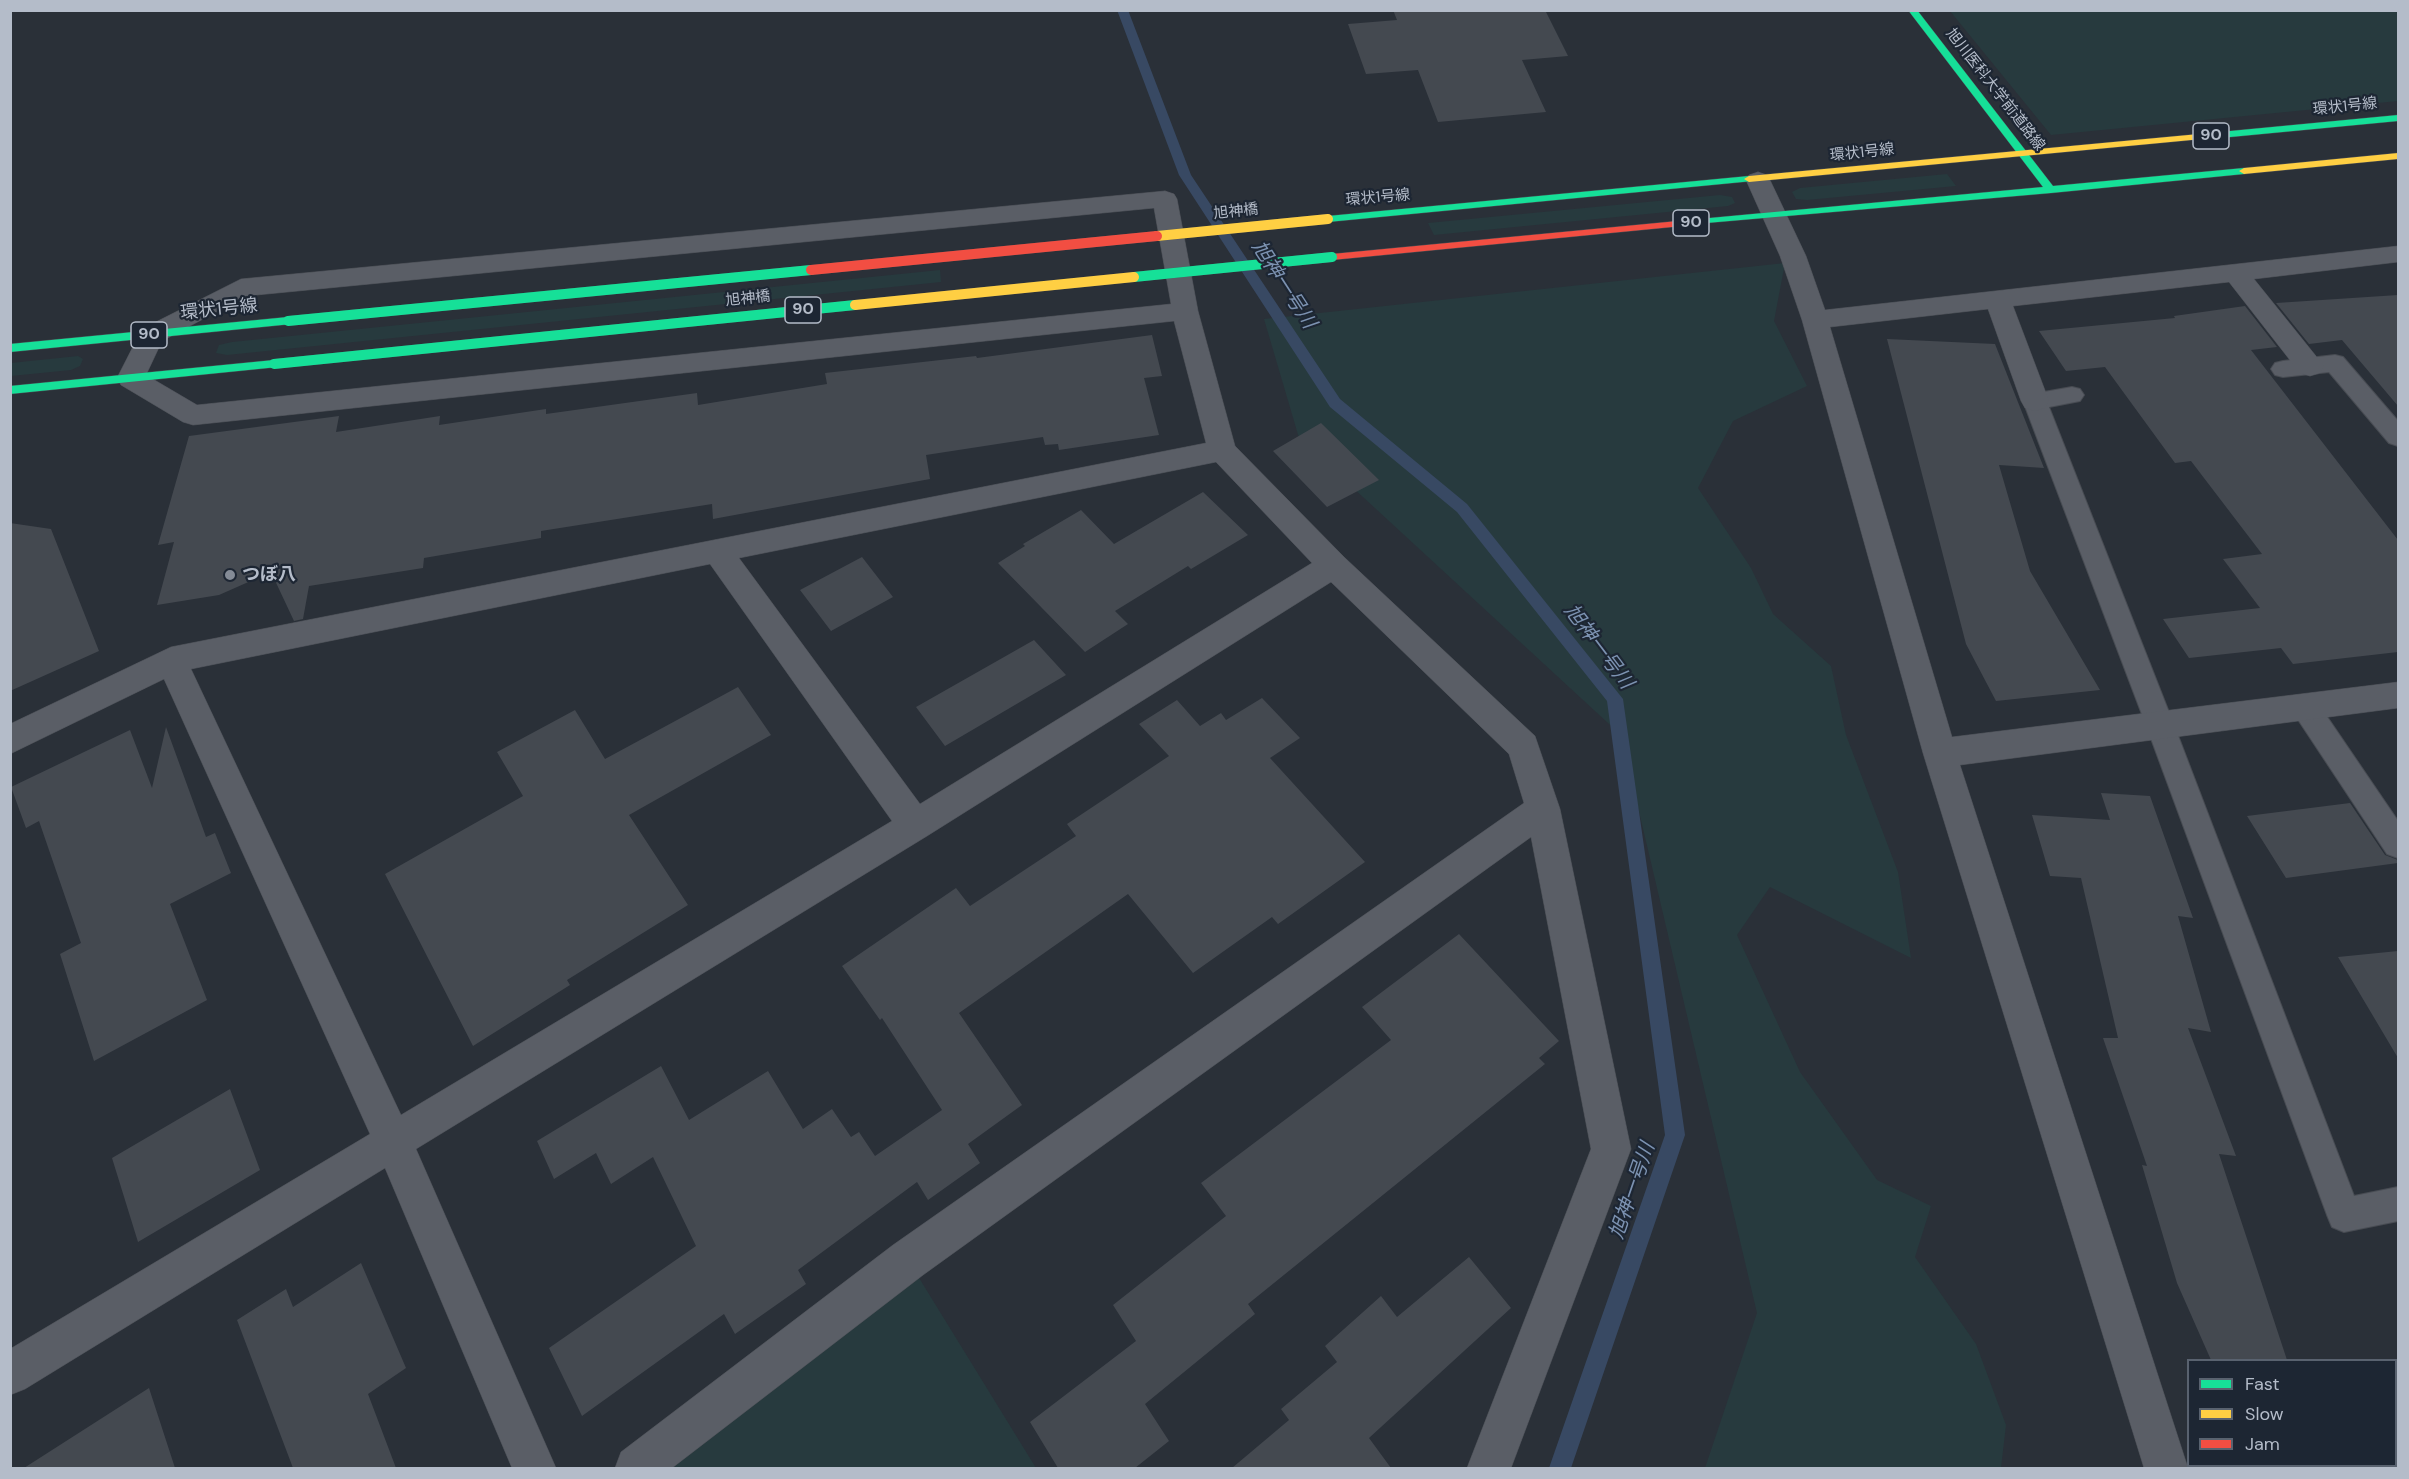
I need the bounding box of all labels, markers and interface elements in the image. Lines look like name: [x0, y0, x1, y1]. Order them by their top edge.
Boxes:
street label: 旭川医科大学前道路線: [1942, 25, 2048, 155]
street label: 環状1号線: [2312, 95, 2378, 119]
road number: 90: [2193, 123, 2229, 149]
street label: 環状1号線: [1829, 141, 1895, 165]
street label: 環状1号線: [1345, 186, 1411, 210]
street label: 旭神橋: [1213, 201, 1259, 223]
road number: 90: [1673, 210, 1709, 236]
water label: 旭神一号川: [1246, 237, 1320, 333]
street label: 旭神橋: [725, 288, 771, 310]
street label: 環状1号線: [179, 295, 259, 325]
road number: 90: [785, 297, 821, 323]
road number: 90: [131, 322, 167, 348]
place label: つぼ八: [242, 564, 296, 586]
marker: つぼ八: [223, 568, 237, 582]
water label: 旭神一号川: [1558, 600, 1638, 694]
water label: 旭神一号川: [1605, 1140, 1661, 1242]
legend: [2187, 1359, 2397, 1467]
text: Fast: [2245, 1372, 2280, 1396]
text: Slow: [2245, 1402, 2284, 1426]
text: Jam: [2245, 1432, 2280, 1456]

